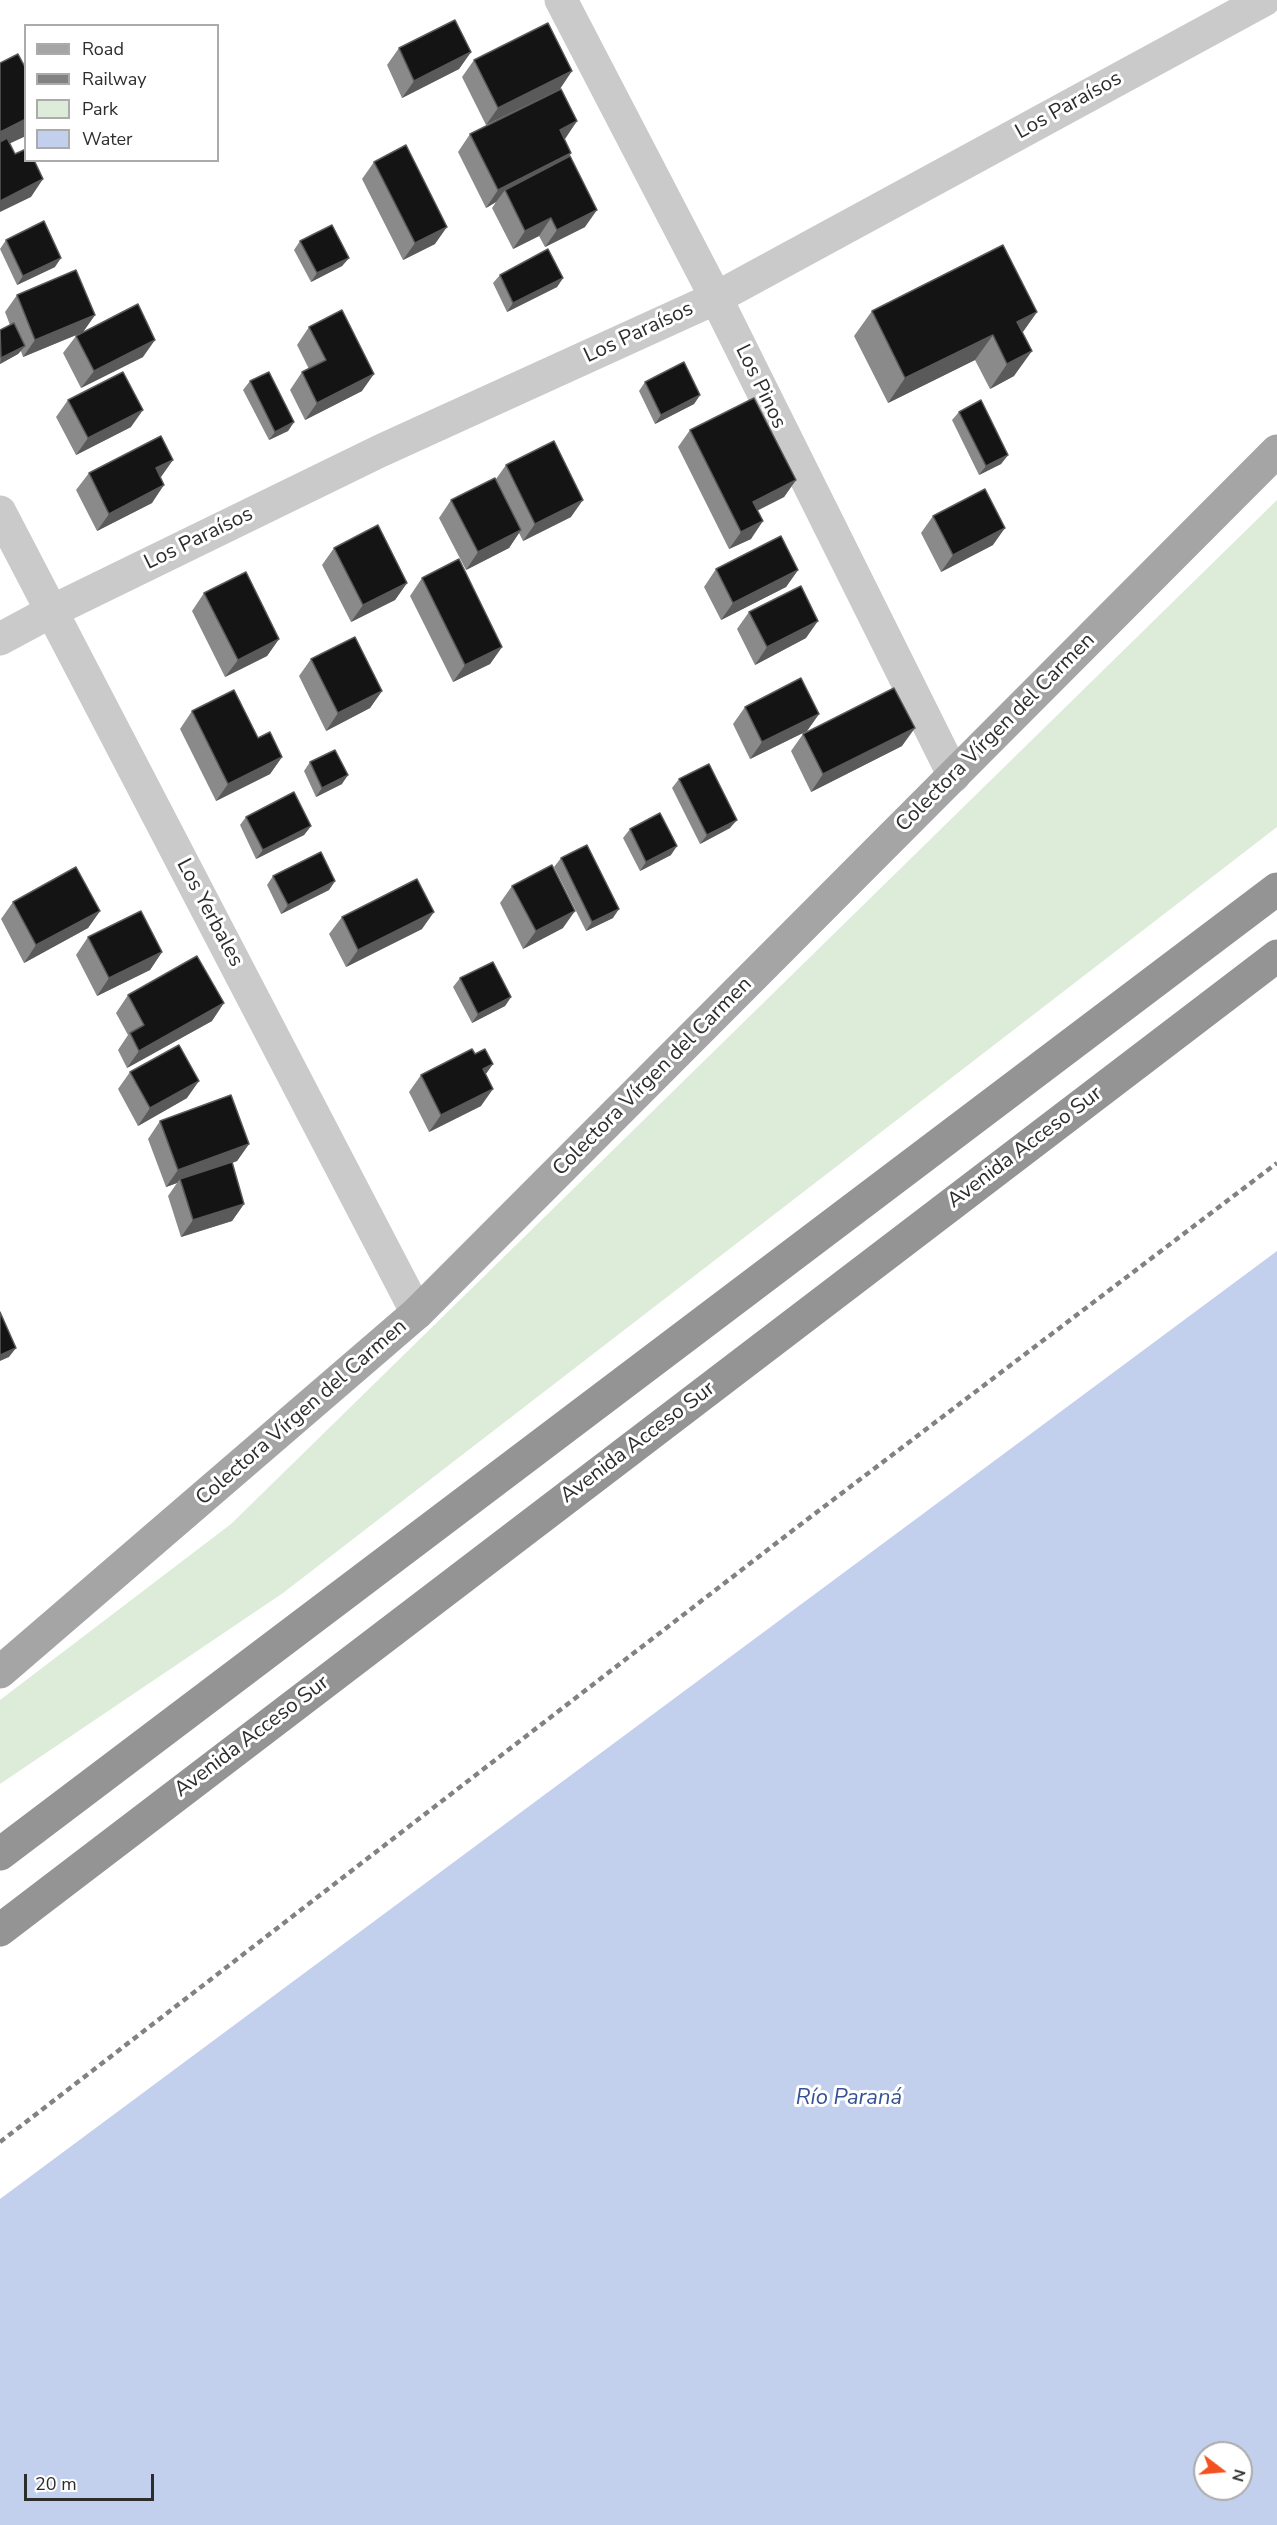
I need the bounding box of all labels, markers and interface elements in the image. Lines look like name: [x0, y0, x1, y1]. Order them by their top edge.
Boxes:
legend: [24, 24, 219, 162]
text: Road: [82, 37, 124, 61]
street label: Los Paraísos: [1011, 66, 1127, 146]
text: Railway: [82, 67, 147, 91]
text: Park: [82, 97, 118, 121]
text: Water: [82, 127, 133, 151]
street label: Los Paraísos: [580, 297, 698, 369]
street label: Los Pinos: [729, 341, 791, 433]
street label: Los Paraísos: [141, 502, 257, 576]
street label: Colectora Vírgen del Carmen: [891, 628, 1101, 838]
street label: Los Yerbales: [170, 855, 248, 971]
street label: Colectora Vírgen del Carmen: [548, 972, 758, 1182]
street label: Avenida Acceso Sur: [943, 1082, 1107, 1214]
street label: Colectora Vírgen del Carmen: [191, 1315, 413, 1511]
street label: Avenida Acceso Sur: [556, 1377, 720, 1509]
street label: Avenida Acceso Sur: [170, 1671, 334, 1803]
water label: Río Paraná: [796, 2086, 902, 2112]
north arrow: [1193, 2441, 1253, 2501]
scale bar: [27, 2462, 158, 2500]
text: N: [1226, 2467, 1251, 2484]
text: 20 m: [35, 2472, 77, 2496]

